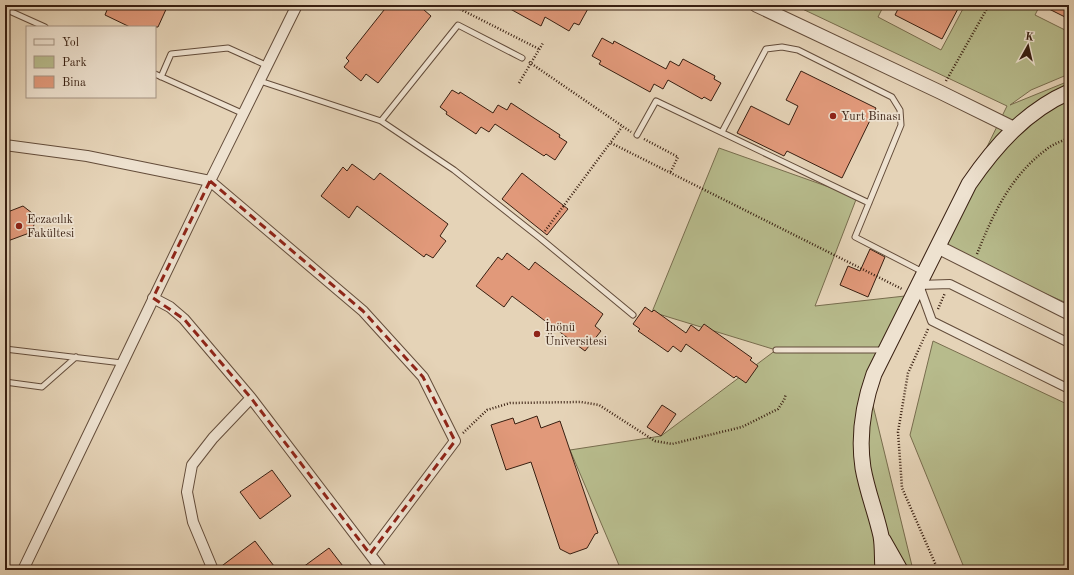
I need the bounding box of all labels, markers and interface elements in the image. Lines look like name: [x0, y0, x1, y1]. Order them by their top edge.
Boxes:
legend: [26, 26, 156, 98]
north arrow: [1008, 26, 1048, 66]
text: K: [1024, 32, 1035, 44]
text: Yol: [62, 37, 79, 49]
text: Park: [62, 57, 87, 69]
text: Bina: [62, 77, 86, 89]
marker: Yurt Binası: [828, 111, 838, 121]
place label: Yurt Binası: [841, 111, 901, 123]
place label: Eczacılık Fakültesi: [27, 214, 74, 240]
marker: Eczacılık Fakültesi: [14, 221, 24, 231]
place label: İnönü Üniversitesi: [545, 318, 607, 348]
marker: İnönü Üniversitesi: [532, 329, 542, 339]

